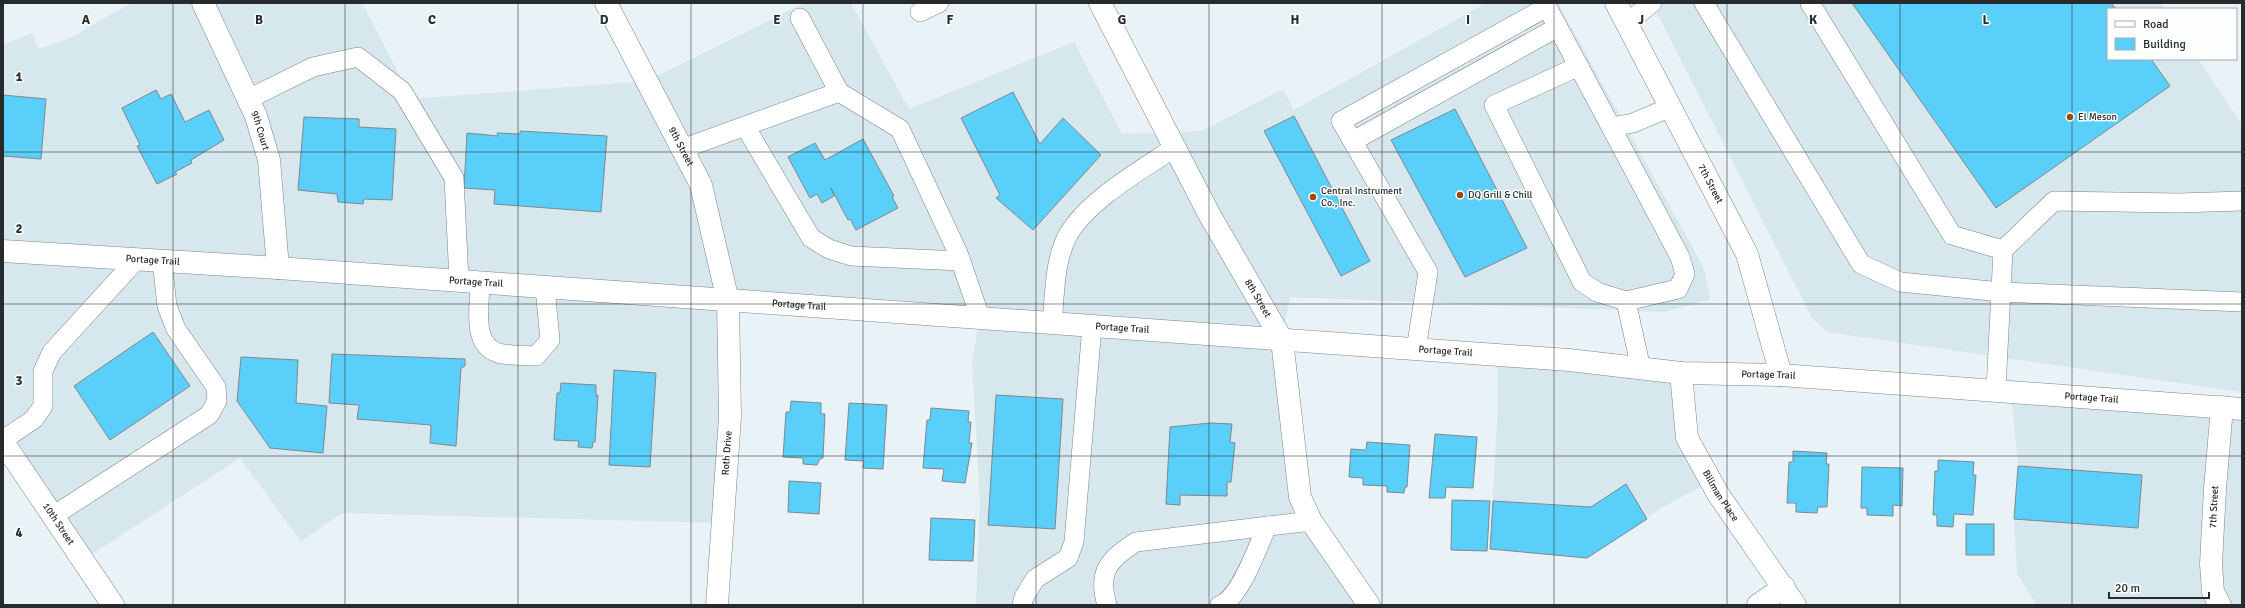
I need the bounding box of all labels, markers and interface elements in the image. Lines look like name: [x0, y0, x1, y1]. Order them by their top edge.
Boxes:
legend: [2107, 8, 2237, 60]
text: A: [82, 12, 91, 28]
text: B: [255, 12, 263, 28]
text: C: [428, 12, 436, 28]
text: D: [600, 12, 609, 28]
text: E: [773, 12, 781, 28]
text: F: [947, 12, 954, 28]
text: G: [1118, 12, 1126, 28]
text: H: [1291, 12, 1299, 28]
text: I: [1466, 12, 1470, 28]
text: J: [1638, 12, 1644, 28]
text: K: [1809, 12, 1817, 28]
text: L: [1983, 12, 1990, 28]
text: Road: [2143, 17, 2169, 32]
text: Building: [2143, 37, 2186, 52]
text: 1: [15, 69, 23, 85]
street label: 9th Court: [248, 109, 272, 152]
place label: El Meson: [2078, 111, 2117, 123]
marker: El Meson: [2065, 112, 2075, 122]
street label: 9th Street: [666, 125, 696, 169]
street label: 7th Street: [1695, 162, 1726, 206]
place label: Central Instrument Co., Inc.: [1321, 185, 1403, 209]
place label: DQ Grill & Chill: [1468, 189, 1533, 201]
marker: DQ Grill & Chill: [1455, 190, 1465, 200]
marker: Central Instrument Co., Inc.: [1308, 192, 1318, 202]
text: 2: [15, 221, 23, 237]
street label: Portage Trail: [125, 253, 180, 268]
street label: Portage Trail: [448, 274, 504, 290]
street label: 8th Street: [1242, 277, 1274, 320]
street label: Portage Trail: [772, 297, 827, 313]
street label: Portage Trail: [1095, 320, 1150, 336]
street label: Portage Trail: [1418, 343, 1473, 359]
street label: Portage Trail: [1741, 368, 1796, 382]
text: 3: [15, 373, 23, 389]
street label: Portage Trail: [2064, 390, 2119, 406]
street label: Roth Drive: [719, 430, 735, 476]
street label: Billman Place: [1700, 468, 1741, 524]
street label: 7th Street: [2207, 485, 2221, 529]
street label: 10th Street: [40, 501, 77, 548]
text: 4: [15, 525, 23, 541]
scale bar: [2109, 574, 2209, 600]
text: 20 m: [2115, 581, 2140, 596]

